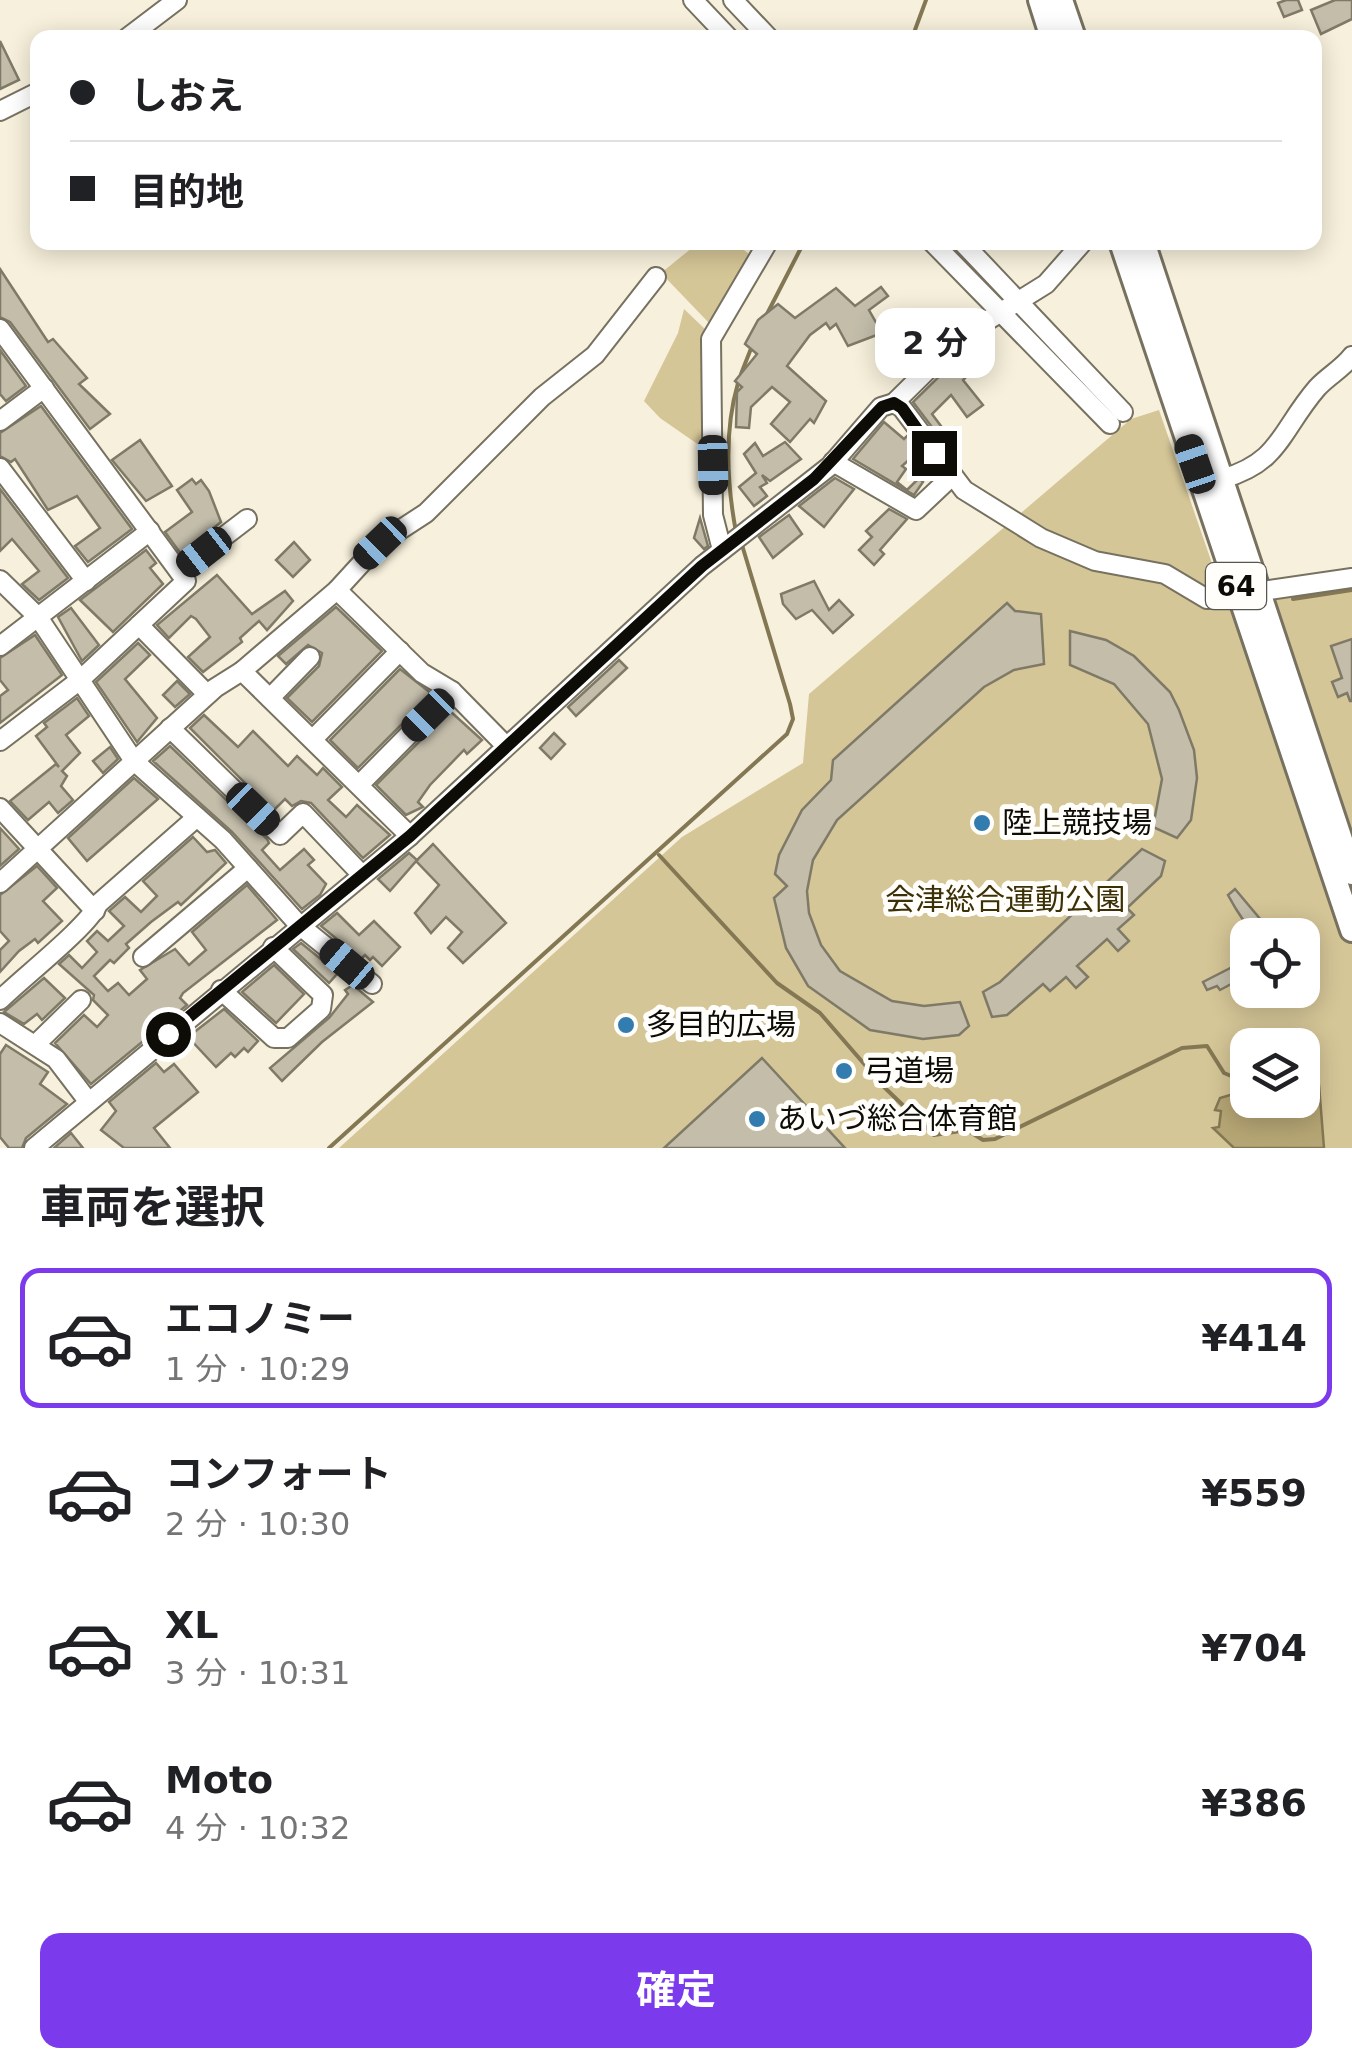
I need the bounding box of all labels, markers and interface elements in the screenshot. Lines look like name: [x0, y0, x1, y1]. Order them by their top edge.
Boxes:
text: しおえ: [130, 74, 244, 118]
text: 目的地: [130, 170, 244, 214]
callout: 2 分: [874, 308, 994, 378]
text: 2 分: [902, 324, 968, 362]
route end: [912, 431, 957, 476]
car: [1171, 431, 1219, 497]
car: [697, 435, 729, 495]
car: [348, 511, 412, 575]
car: [171, 522, 237, 582]
road number: 64: [1206, 563, 1266, 609]
car: [396, 683, 460, 747]
car: [221, 777, 285, 841]
place label: 陸上競技場: [1002, 805, 1152, 840]
marker: 陸上競技場: [971, 812, 993, 834]
park label: 会津総合運動公園: [885, 882, 1125, 917]
map controls: [1230, 918, 1320, 1118]
button: locate: [1230, 918, 1320, 1008]
car: [314, 933, 380, 995]
place label: 多目的広場: [646, 1007, 796, 1042]
route start: [146, 1012, 191, 1057]
marker: 多目的広場: [615, 1014, 637, 1036]
button: layers: [1230, 1028, 1320, 1118]
place label: 弓道場: [864, 1053, 954, 1088]
marker: 弓道場: [833, 1060, 855, 1082]
place label: あいづ総合体育館: [777, 1101, 1017, 1136]
marker: あいづ総合体育館: [746, 1108, 768, 1130]
text: 車両を選択: [40, 1181, 265, 1234]
icon: car: [45, 1293, 135, 1383]
text: エコノミー: [165, 1297, 355, 1341]
text: ¥414: [1201, 1316, 1307, 1360]
text: 1 分 · 10:29: [165, 1350, 350, 1388]
icon: car: [45, 1448, 135, 1538]
text: コンフォート: [165, 1452, 392, 1496]
text: ¥559: [1201, 1471, 1307, 1515]
text: 2 分 · 10:30: [165, 1505, 350, 1543]
icon: car: [45, 1603, 135, 1693]
text: XL: [165, 1603, 219, 1647]
text: ¥704: [1201, 1626, 1307, 1670]
text: 3 分 · 10:31: [165, 1654, 350, 1692]
icon: car: [45, 1758, 135, 1848]
text: Moto: [165, 1758, 273, 1802]
text: ¥386: [1201, 1781, 1307, 1825]
text: 4 分 · 10:32: [165, 1809, 350, 1847]
button: 確定: [40, 1933, 1312, 2048]

